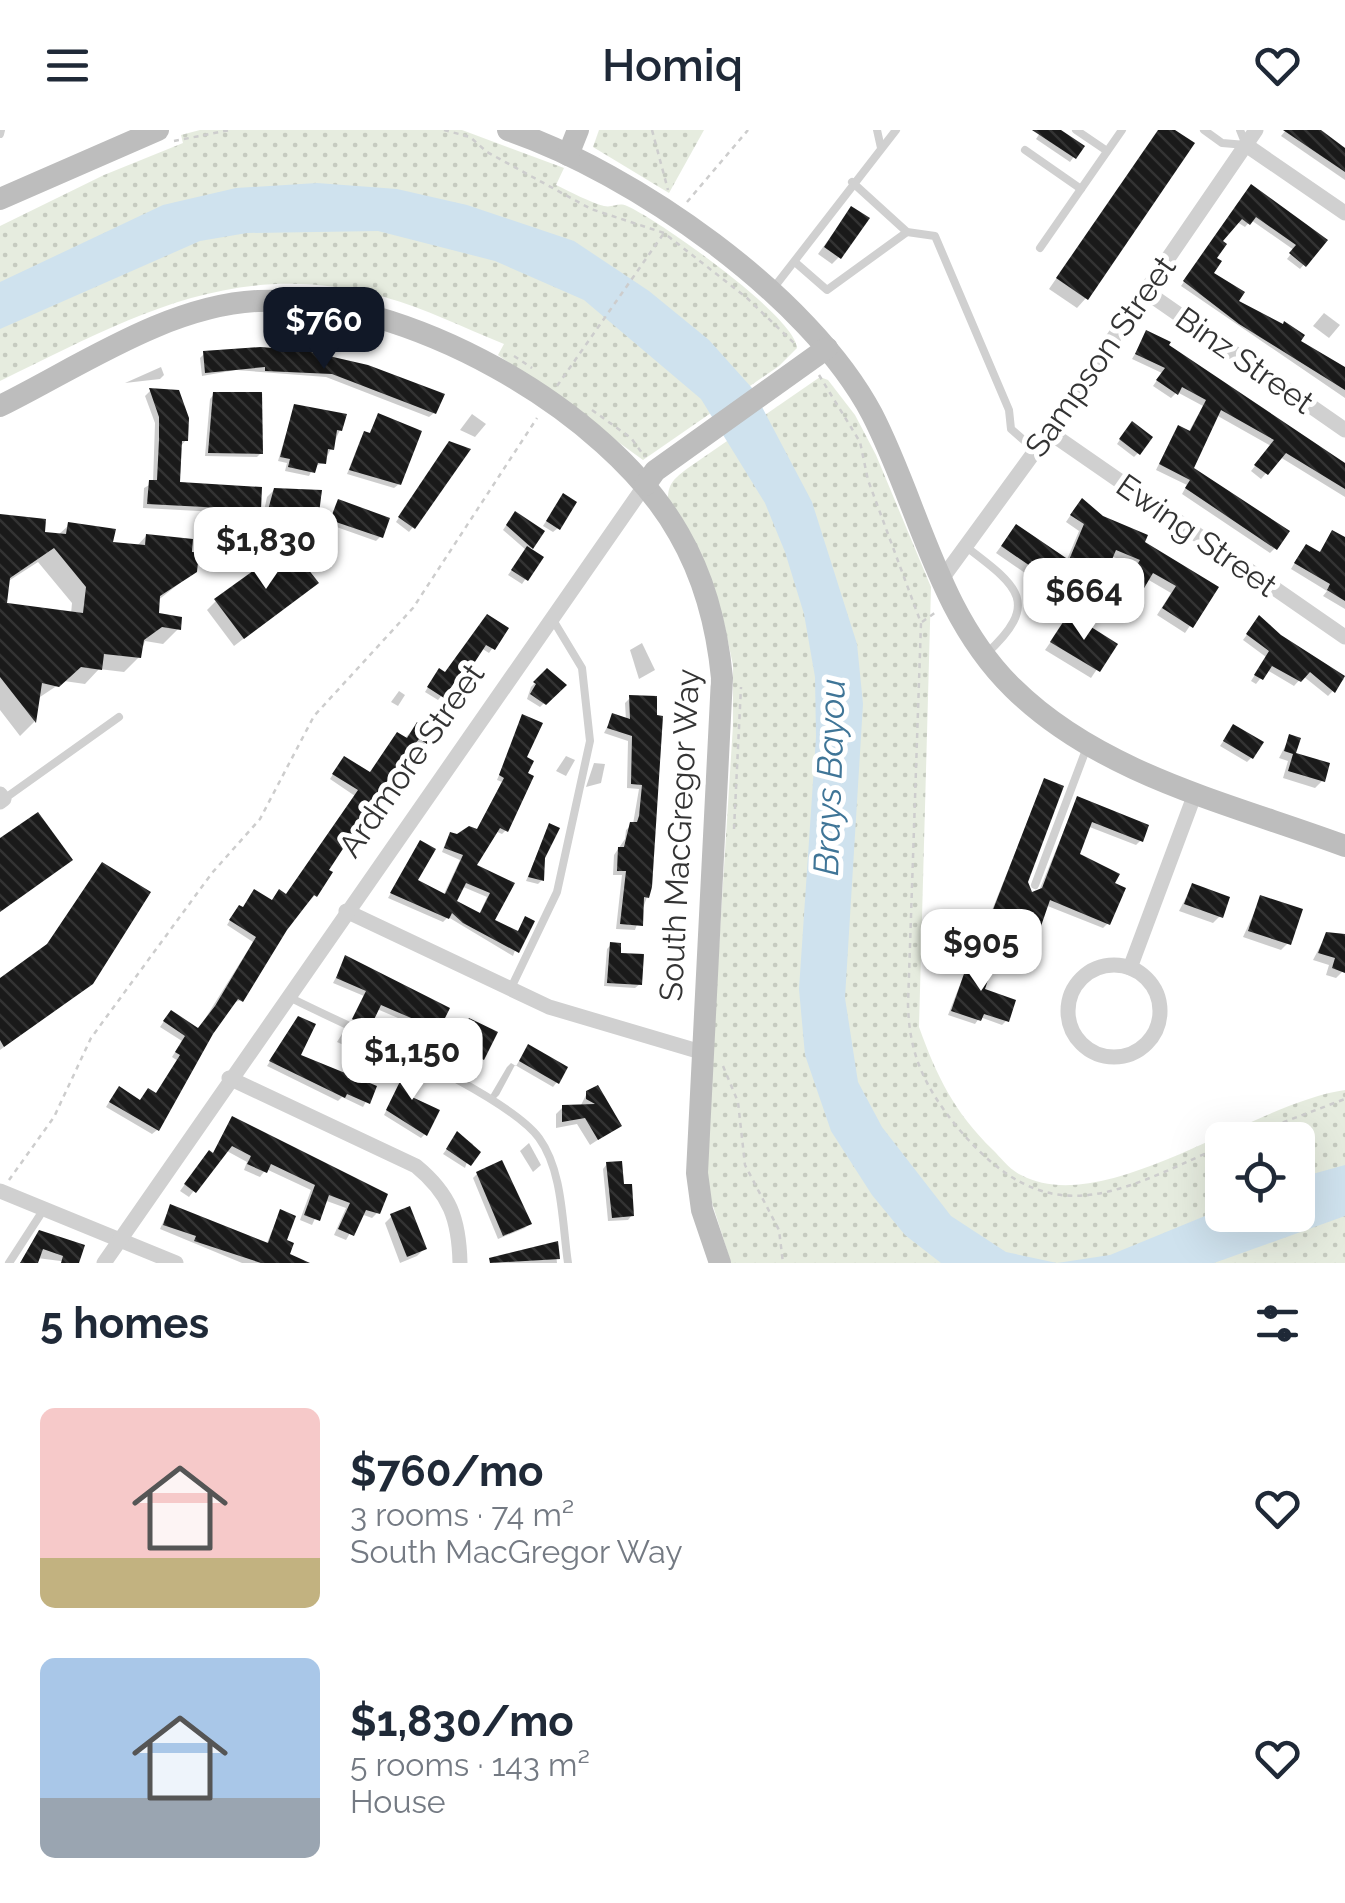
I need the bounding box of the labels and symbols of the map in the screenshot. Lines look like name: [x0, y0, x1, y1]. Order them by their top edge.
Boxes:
street label: Sampson Street: [1017, 248, 1183, 463]
pin: $760: [265, 287, 383, 372]
street label: Binz Street: [1169, 299, 1321, 421]
street label: Ewing Street: [1110, 466, 1285, 604]
pin: $1,830: [185, 507, 347, 592]
pin: $664: [1025, 558, 1143, 643]
street label: Ardmore Street: [331, 656, 491, 864]
street label: South MacGregor Way: [652, 668, 706, 1002]
water label: Brays Bayou: [805, 678, 853, 876]
pin: $905: [922, 909, 1040, 994]
pin: $1,150: [331, 1018, 493, 1103]

